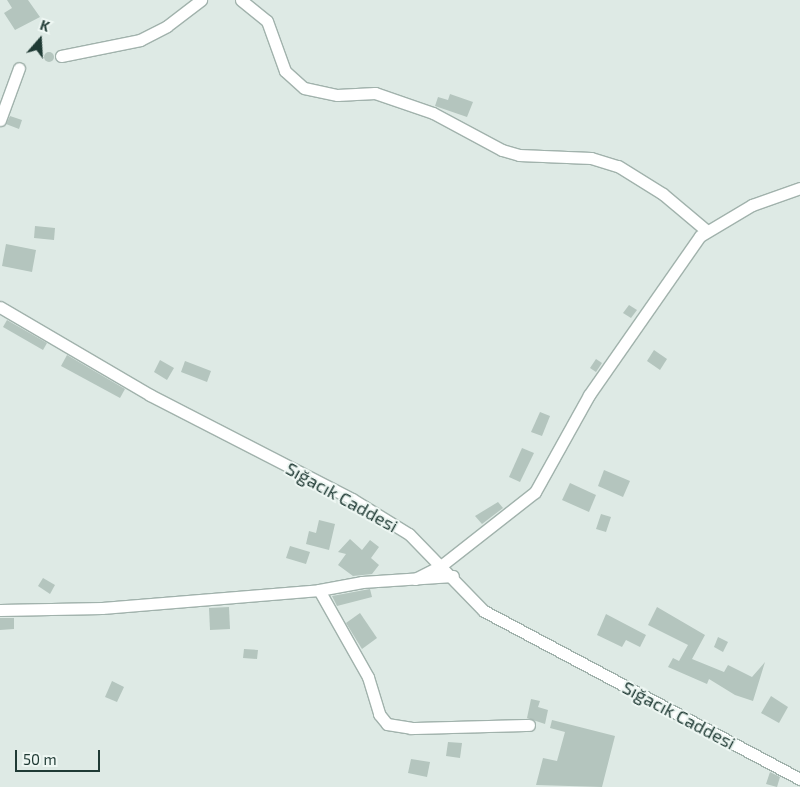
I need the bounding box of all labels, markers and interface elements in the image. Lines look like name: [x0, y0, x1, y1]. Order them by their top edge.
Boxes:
north arrow: [15, 15, 65, 65]
text: K: [38, 16, 52, 35]
street label: Sığacık Caddesi: [282, 457, 402, 537]
street label: Sığacık Caddesi: [619, 676, 739, 754]
scale bar: [18, 740, 102, 772]
text: 50 m: [23, 750, 57, 768]

